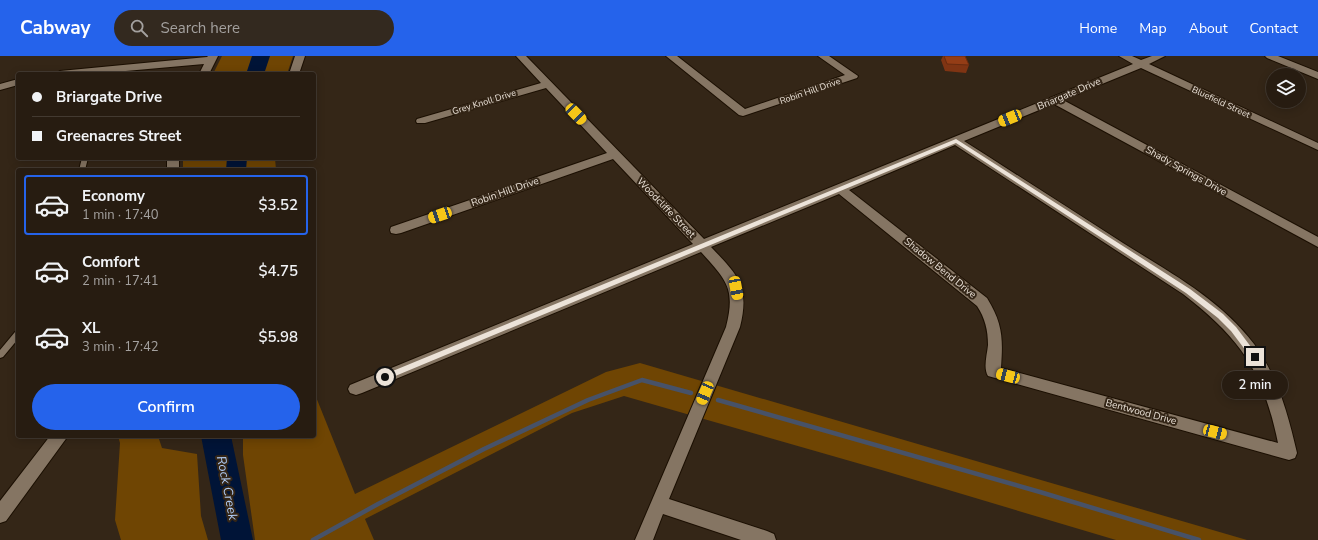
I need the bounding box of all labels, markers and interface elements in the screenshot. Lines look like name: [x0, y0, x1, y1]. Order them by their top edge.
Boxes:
search box: [114, 10, 394, 46]
text: Cabway: [20, 15, 90, 41]
icon: search: [128, 17, 150, 39]
text: Search here: [160, 18, 240, 38]
text: Home: [1079, 19, 1117, 38]
text: Map: [1139, 19, 1167, 38]
text: About: [1189, 19, 1228, 38]
text: Contact: [1250, 19, 1298, 38]
map controls: [1266, 68, 1306, 108]
button: layers: [1266, 68, 1306, 108]
street label: Briargate Drive: [1035, 74, 1103, 114]
street label: Robin Hill Drive: [778, 75, 842, 107]
street label: Bluefield Street: [1190, 83, 1253, 121]
text: Briargate Drive: [56, 87, 162, 107]
street label: Grey Knoll Drive: [451, 87, 518, 117]
car: [563, 101, 589, 127]
car: [997, 108, 1023, 128]
text: Greenacres Street: [56, 126, 181, 146]
street label: Shady Springs Drive: [1143, 143, 1229, 199]
street label: Robin Hill Drive: [469, 174, 541, 210]
street label: Woodcliffe Street: [634, 175, 699, 242]
text: Economy: [82, 186, 145, 206]
icon: car: [34, 187, 70, 223]
text: $3.52: [258, 195, 298, 215]
car: [427, 205, 453, 225]
text: 1 min · 17:40: [82, 206, 158, 224]
street label: Shadow Bend Drive: [901, 234, 979, 302]
text: Comfort: [82, 252, 139, 272]
icon: car: [34, 253, 70, 289]
text: $4.75: [258, 261, 298, 281]
text: 2 min · 17:41: [82, 272, 158, 290]
car: [728, 275, 744, 301]
text: XL: [82, 318, 101, 338]
icon: car: [34, 319, 70, 355]
text: $5.98: [258, 327, 298, 347]
text: 3 min · 17:42: [82, 338, 158, 356]
route end: [1246, 348, 1264, 366]
car: [995, 367, 1021, 385]
route start: [376, 368, 394, 386]
callout: 2 min: [1222, 371, 1288, 399]
text: 2 min: [1238, 376, 1272, 394]
car: [695, 380, 715, 406]
button: Confirm: [32, 384, 300, 430]
street label: Bentwood Drive: [1104, 396, 1178, 428]
car: [1202, 423, 1228, 441]
water label: Rock Creek: [212, 454, 242, 522]

